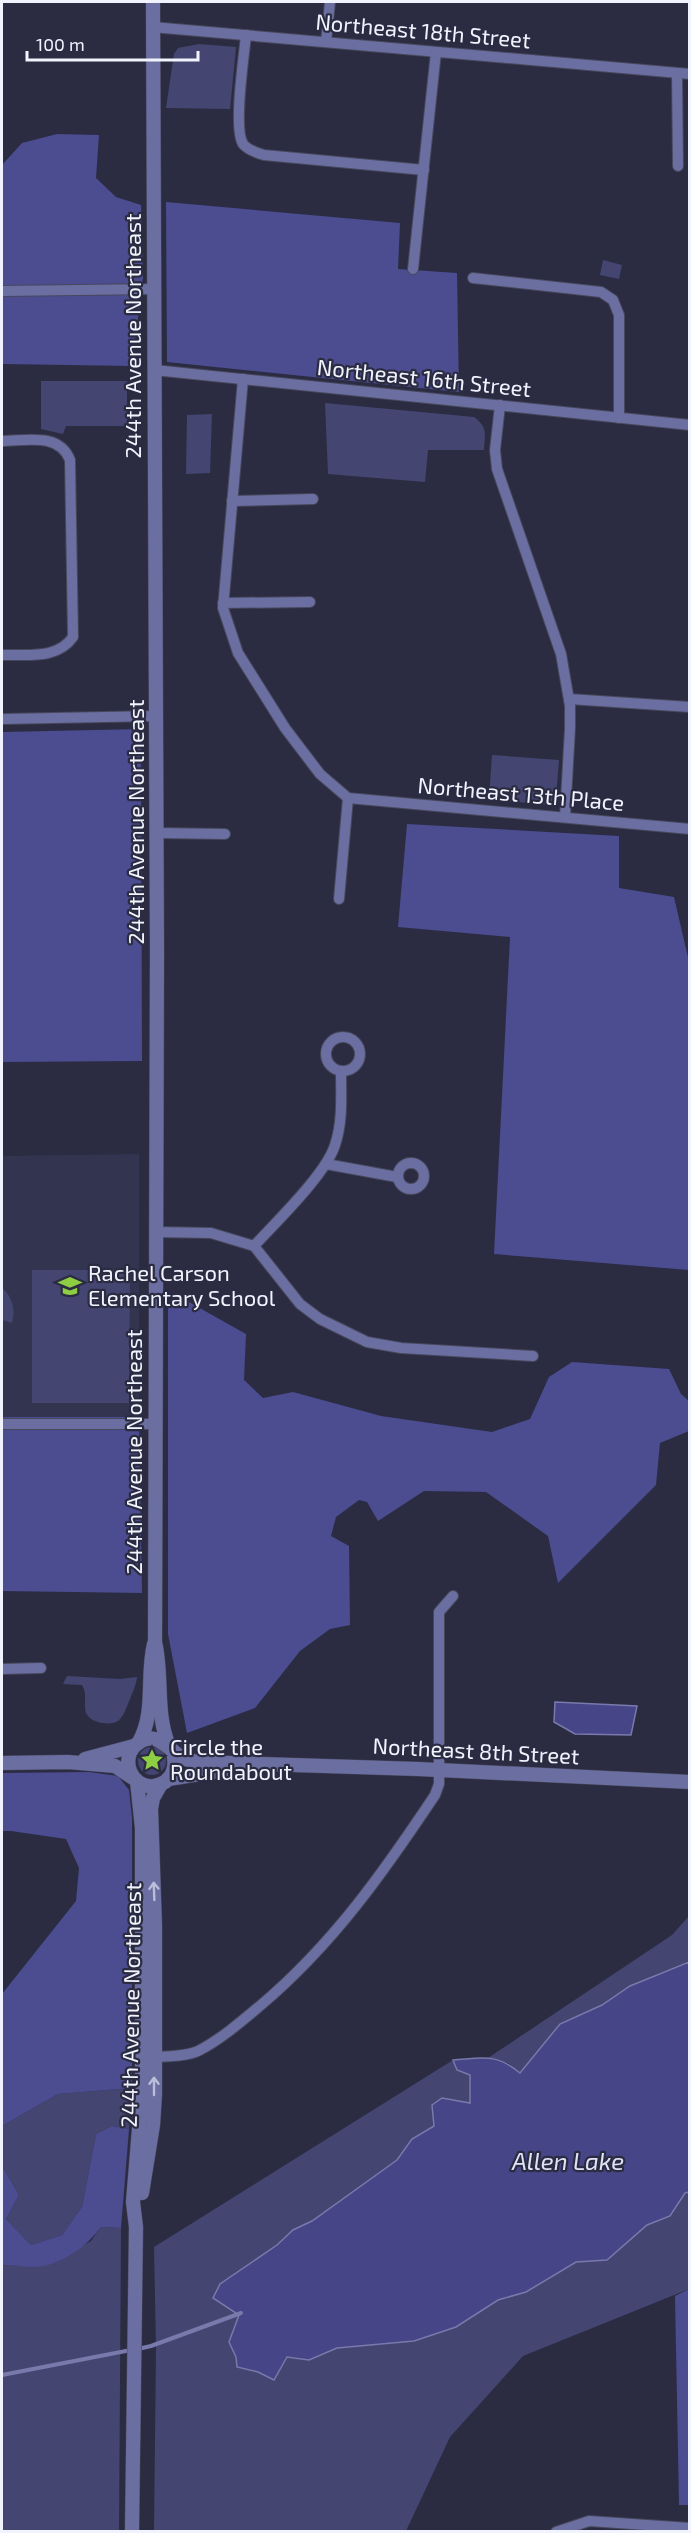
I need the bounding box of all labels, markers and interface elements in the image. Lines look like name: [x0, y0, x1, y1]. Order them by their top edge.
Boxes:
street label: Northeast 18th Street: [315, 8, 532, 52]
scale bar: [27, 24, 198, 62]
text: 100 m: [36, 33, 85, 55]
street label: 244th Avenue Northeast: [119, 213, 145, 459]
street label: Northeast 16th Street: [316, 353, 532, 401]
street label: 244th Avenue Northeast: [122, 699, 148, 945]
street label: Northeast 13th Place: [417, 771, 626, 815]
place label: Rachel Carson Elementary School: [88, 1259, 276, 1310]
school or university icon: Rachel Carson Elementary School: [57, 1273, 83, 1299]
street label: 244th Avenue Northeast: [120, 1329, 146, 1575]
street label: Northeast 8th Street: [372, 1732, 580, 1768]
place label: Circle the Roundabout: [170, 1733, 292, 1784]
place icon: Circle the Roundabout: [139, 1747, 165, 1773]
street label: 244th Avenue Northeast: [115, 1882, 145, 2128]
one-way arrow: [148, 1882, 160, 1902]
one-way arrow: [149, 2077, 160, 2097]
water label: Allen Lake: [511, 2146, 624, 2175]

